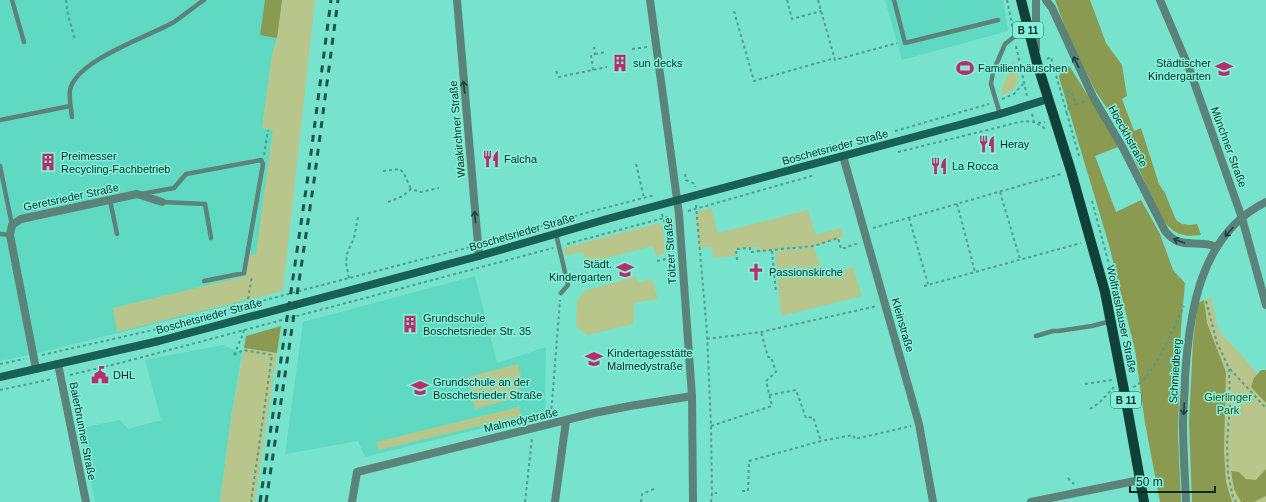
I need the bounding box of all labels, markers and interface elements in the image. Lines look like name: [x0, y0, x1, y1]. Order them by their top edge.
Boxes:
road number: B 11: [1013, 22, 1043, 38]
building icon: sun decks: [610, 53, 630, 73]
one-way arrow: [1072, 56, 1079, 68]
place label: sun decks: [633, 57, 683, 69]
place label: Städtischer Kindergarten: [1148, 57, 1211, 82]
sports icon: Familienhäuschen: [955, 58, 975, 78]
school or university icon: Städtischer Kindergarten: [1214, 59, 1234, 79]
place label: Familienhäuschen: [978, 62, 1067, 74]
street label: Waakirchner Straße: [447, 80, 467, 178]
one-way arrow: [460, 81, 468, 94]
street label: Hoeckhstraße: [1106, 103, 1150, 169]
street label: Münchner Straße: [1209, 105, 1249, 189]
street label: Boschetsrieder Straße: [781, 127, 889, 167]
restaurant icon: Heray: [977, 134, 997, 154]
place label: Heray: [1000, 138, 1030, 150]
restaurant icon: Falcha: [481, 149, 501, 169]
place label: Preimesser Recycling-Fachbetrieb: [61, 150, 170, 175]
building icon: Preimesser Recycling-Fachbetrieb: [38, 152, 58, 172]
place label: Falcha: [504, 153, 538, 165]
restaurant icon: La Rocca: [929, 156, 949, 176]
place label: La Rocca: [952, 160, 999, 172]
street label: Geretsrieder Straße: [22, 181, 120, 213]
street label: Boschetsrieder Straße: [468, 211, 576, 253]
one-way arrow: [471, 211, 479, 224]
street label: Tölzer Straße: [662, 217, 678, 285]
one-way arrow: [1224, 227, 1233, 237]
one-way arrow: [1174, 237, 1186, 245]
place label: Städt. Kindergarten: [549, 258, 612, 283]
school or university icon: Städt. Kindergarten: [615, 260, 635, 280]
church icon: Passionskirche: [746, 262, 766, 282]
street label: Wolfratshauser Straße: [1105, 264, 1139, 374]
place label: Passionskirche: [769, 266, 843, 278]
street label: Boschetsrieder Straße: [155, 296, 263, 336]
street label: Kleinstraße: [890, 297, 916, 353]
place label: Grundschule Boschetsrieder Str. 35: [423, 312, 531, 337]
building icon: Grundschule Boschetsrieder Str. 35: [400, 314, 420, 334]
street label: Schmiedberg: [1167, 338, 1183, 404]
place label: Kindertagesstätte Malmedystraße: [607, 347, 693, 372]
school or university icon: Kindertagesstätte Malmedystraße: [584, 349, 604, 369]
public building icon: DHL: [90, 365, 110, 385]
place label: DHL: [113, 369, 135, 381]
place label: Grundschule an der Boschetsrieder Straße: [433, 376, 542, 401]
school or university icon: Grundschule an der Boschetsrieder Straße: [410, 378, 430, 398]
street label: Baierbrunner Straße: [68, 381, 98, 481]
park label: Gierlinger Park: [1204, 391, 1252, 416]
road number: B 11: [1111, 392, 1141, 408]
one-way arrow: [1180, 402, 1188, 415]
street label: Malmedystraße: [483, 406, 559, 434]
scale bar: [1130, 468, 1215, 494]
text: 50 m: [1136, 475, 1163, 489]

